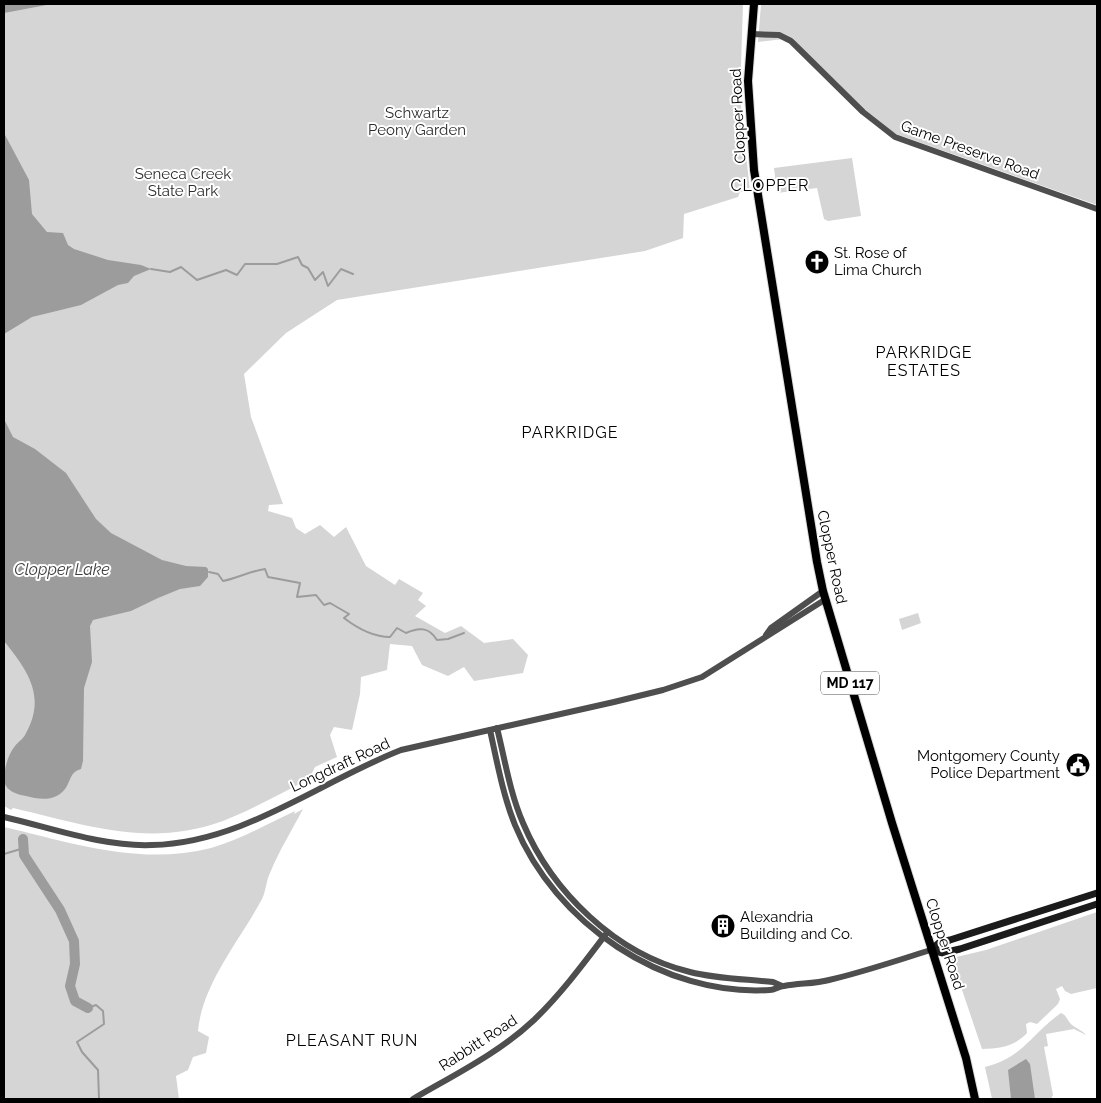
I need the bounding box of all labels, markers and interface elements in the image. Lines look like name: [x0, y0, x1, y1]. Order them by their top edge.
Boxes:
street label: Clopper Road: [727, 68, 749, 164]
park label: Schwartz Peony Garden: [368, 104, 466, 139]
street label: Game Preserve Road: [898, 117, 1042, 183]
park label: Seneca Creek State Park: [135, 165, 231, 200]
district label: CLOPPER: [731, 176, 809, 195]
place label: St. Rose of Lima Church: [834, 244, 922, 279]
church icon: St. Rose of Lima Church: [804, 249, 830, 275]
district label: PARKRIDGE ESTATES: [876, 343, 972, 380]
district label: PARKRIDGE: [522, 423, 618, 442]
street label: Clopper Road: [813, 508, 851, 606]
water label: Clopper Lake: [14, 560, 110, 579]
road number: MD 117: [821, 671, 879, 694]
street label: Longdraft Road: [287, 734, 393, 796]
place label: Montgomery County Police Department: [917, 747, 1060, 782]
public building icon: Montgomery County Police Department: [1065, 752, 1091, 778]
street label: Clopper Road: [922, 896, 968, 992]
place label: Alexandria Building and Co.: [740, 908, 853, 943]
building icon: Alexandria Building and Co.: [710, 913, 736, 939]
street label: Rabbitt Road: [436, 1011, 520, 1075]
district label: PLEASANT RUN: [286, 1031, 418, 1050]

